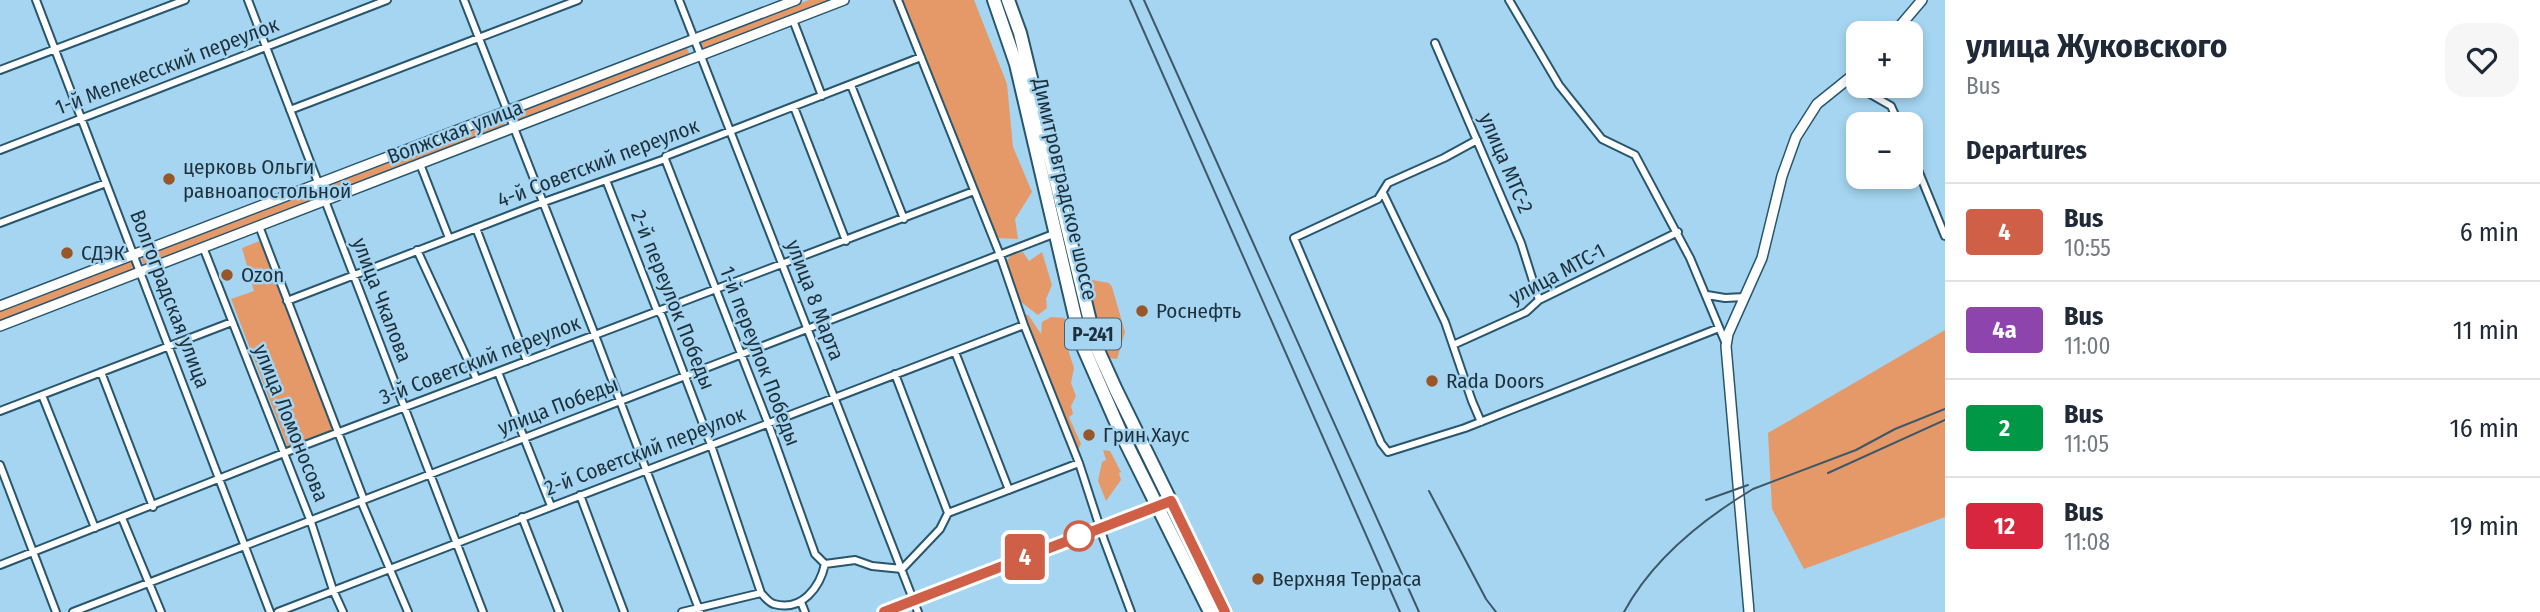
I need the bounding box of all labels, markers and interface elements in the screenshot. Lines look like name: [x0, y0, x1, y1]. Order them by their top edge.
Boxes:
street label: 1-й Мелекесский переулок: [52, 11, 282, 121]
map controls: [1846, 21, 1923, 189]
button: +: [1846, 21, 1923, 98]
button: heart: [2445, 23, 2519, 97]
text: улица Жуковского: [1966, 26, 2227, 66]
text: Bus: [1966, 72, 2000, 100]
street label: Димитровградское шоссе: [1027, 75, 1103, 302]
street label: Волжская улица: [384, 94, 526, 170]
street label: улица МТС-2: [1473, 109, 1539, 217]
street label: 4-й Советский переулок: [493, 112, 703, 213]
button: −: [1846, 112, 1923, 189]
text: Departures: [1966, 135, 2087, 166]
place label: церковь Ольги равноапостольной: [183, 154, 351, 204]
marker: церковь Ольги равноапостольной: [161, 171, 177, 187]
text: Bus: [2064, 203, 2103, 234]
street label: Волгоградская улица: [124, 206, 216, 392]
street label: 2-й переулок Победы: [625, 206, 721, 394]
text: 6 min: [2460, 217, 2519, 248]
text: 4: [1998, 218, 2011, 246]
street label: улица Чкалова: [346, 234, 418, 366]
text: 10:55: [2064, 234, 2111, 262]
street label: улица 8 Марта: [780, 236, 850, 364]
street label: улица МТС-1: [1505, 238, 1609, 310]
place label: СДЭК: [81, 240, 125, 266]
marker: СДЭК: [59, 245, 75, 261]
place label: Ozon: [241, 262, 284, 288]
street label: 1-й переулок Победы: [714, 263, 806, 449]
marker: Ozon: [219, 267, 235, 283]
place label: Роснефть: [1156, 298, 1241, 324]
text: Bus: [2064, 301, 2103, 332]
marker: Роснефть: [1134, 303, 1150, 319]
street label: 3-й Советский переулок: [376, 310, 584, 410]
text: 11 min: [2453, 315, 2519, 346]
text: 4а: [1992, 316, 2017, 344]
road number: Р-241: [1065, 318, 1121, 350]
text: 11:00: [2064, 332, 2110, 360]
street label: улица Ломоносова: [248, 341, 334, 505]
place label: Rada Doors: [1446, 368, 1544, 394]
street label: улица Победы: [494, 371, 622, 441]
marker: Rada Doors: [1424, 373, 1440, 389]
text: Bus: [2064, 399, 2103, 430]
street label: 2-й Советский переулок: [541, 401, 749, 501]
text: 16 min: [2450, 413, 2519, 444]
text: 2: [1999, 414, 2010, 442]
place label: Грин Хаус: [1103, 422, 1190, 448]
marker: Грин Хаус: [1081, 427, 1097, 443]
text: 11:05: [2064, 430, 2109, 458]
text: Bus: [2064, 497, 2103, 528]
text: 19 min: [2450, 511, 2519, 542]
text: 12: [1994, 512, 2015, 540]
unlabelled marker: [1064, 521, 1094, 551]
text: 11:08: [2064, 528, 2110, 556]
line badge: 4: [1002, 534, 1048, 580]
text: 4: [1019, 543, 1031, 571]
place label: Верхняя Терраса: [1272, 566, 1421, 592]
marker: Верхняя Терраса: [1250, 571, 1266, 587]

